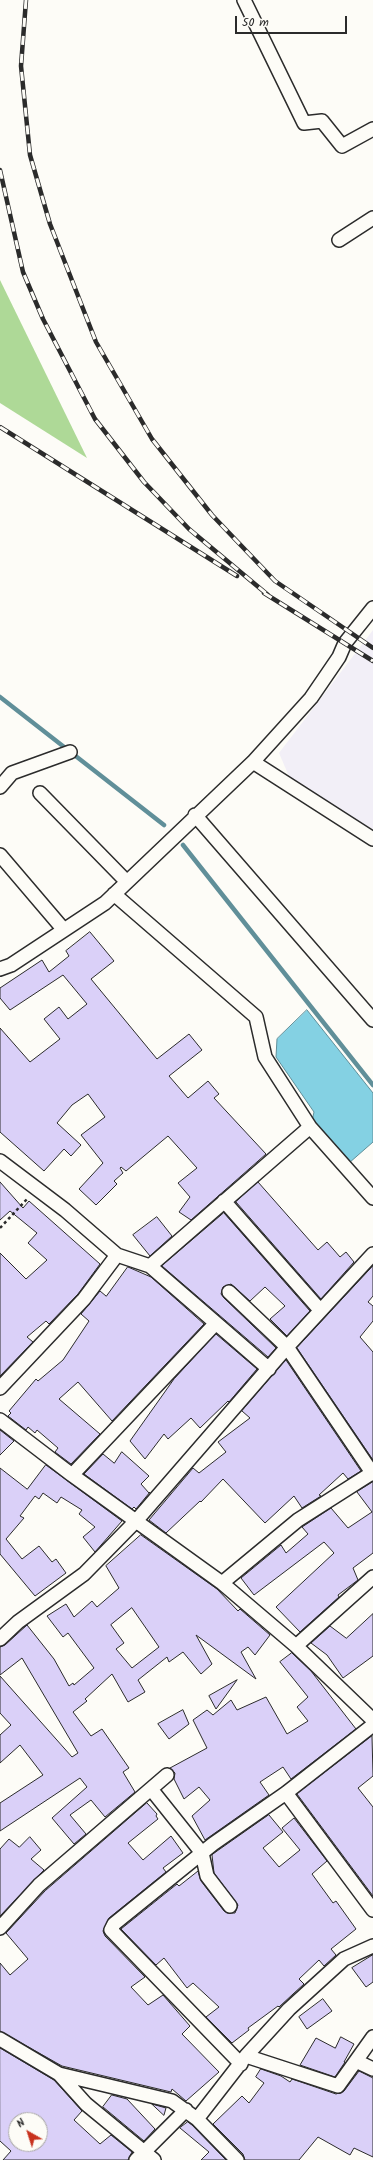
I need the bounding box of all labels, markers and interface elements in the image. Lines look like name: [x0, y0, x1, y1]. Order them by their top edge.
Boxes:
scale bar: [237, 8, 349, 34]
text: 50 m: [242, 13, 269, 32]
north arrow: [8, 2112, 48, 2152]
text: N: [13, 2114, 29, 2133]

